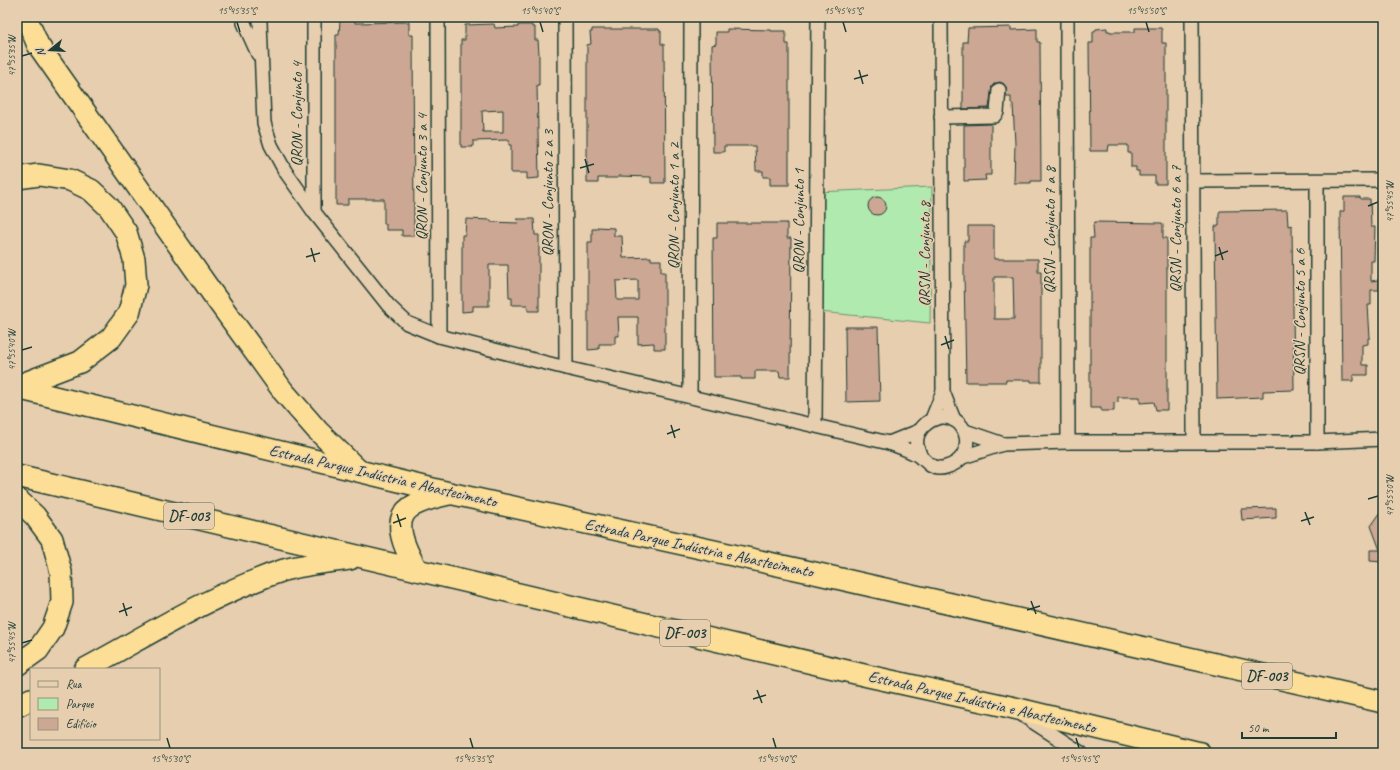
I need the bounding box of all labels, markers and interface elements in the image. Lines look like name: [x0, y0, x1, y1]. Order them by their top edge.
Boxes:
text: 15°45'35"S: [218, 4, 258, 17]
text: 15°45'40"S: [521, 4, 561, 17]
text: 15°45'45"S: [824, 4, 864, 17]
text: 15°45'50"S: [1127, 4, 1167, 17]
north arrow: [30, 30, 70, 70]
text: 47°55'35"W: [5, 34, 18, 76]
text: N: [32, 46, 48, 58]
street label: QRON - Conjunto 4: [287, 60, 307, 166]
street label: QRON - Conjunto 3 a 4: [412, 112, 432, 240]
street label: QRON - Conjunto 2 a 3: [538, 128, 558, 256]
street label: QRON - Conjunto 1 a 2: [664, 141, 684, 269]
street label: QRSN - Conjunto 7 a 8: [1040, 165, 1060, 293]
street label: QRSN - Conjunto 6 a 7: [1166, 165, 1186, 292]
street label: QRON - Conjunto 1: [789, 168, 809, 273]
text: 47°55'45"W: [1383, 180, 1396, 222]
street label: QRSN - Conjunto 8: [915, 200, 935, 306]
street label: QRSN - Conjunto 5 a 6: [1290, 248, 1310, 375]
text: 47°55'40"W: [5, 328, 18, 370]
street label: Estrada Parque Indústria e Abastecimento: [267, 440, 501, 512]
text: 47°55'50"W: [1383, 474, 1396, 516]
road number: DF-003: [164, 503, 214, 529]
street label: Estrada Parque Indústria e Abastecimento: [583, 514, 817, 582]
road number: DF-003: [660, 620, 710, 646]
text: 47°55'45"W: [5, 621, 18, 663]
road number: DF-003: [1242, 663, 1292, 689]
street label: Estrada Parque Indústria e Abastecimento: [866, 666, 1100, 738]
legend: [30, 668, 160, 740]
text: Rua: [66, 676, 83, 692]
text: Parque: [66, 696, 95, 712]
scale bar: [1242, 714, 1336, 740]
text: Edifício: [66, 716, 98, 732]
text: 50 m: [1248, 720, 1270, 736]
text: 15°45'30"S: [151, 752, 191, 765]
text: 15°45'35"S: [454, 752, 494, 765]
text: 15°45'40"S: [757, 752, 797, 765]
text: 15°45'45"S: [1060, 752, 1100, 765]

